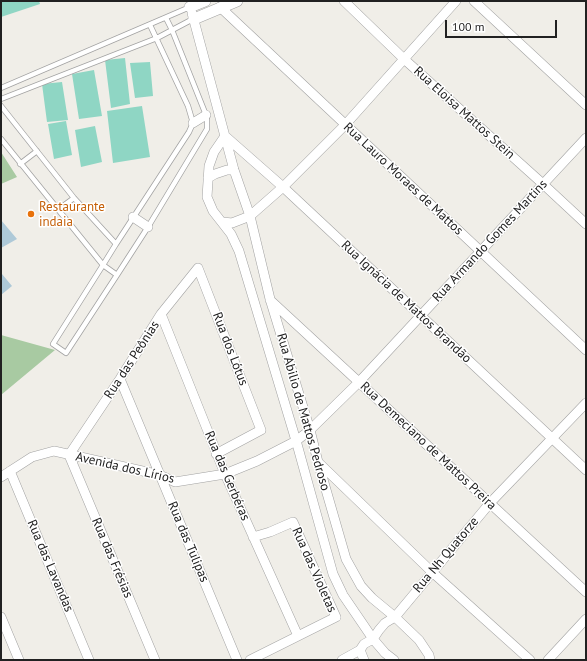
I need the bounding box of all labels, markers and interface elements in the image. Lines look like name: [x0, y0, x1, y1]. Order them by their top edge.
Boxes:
scale bar: [447, 12, 559, 38]
text: 100 m: [452, 19, 485, 34]
street label: Rua Eloisa Mattos Stein: [410, 63, 518, 163]
street label: Rua Lauro Moraes de Mattos: [340, 119, 466, 239]
street label: Rua Armando Gomes Martins: [429, 177, 551, 305]
place label: Restaurante indaia: [39, 199, 105, 230]
marker: Restaurante indaia: [26, 209, 36, 219]
street label: Rua Ignácia de Mattos Brandão: [338, 237, 474, 367]
street label: Rua dos Lótus: [209, 310, 251, 388]
street label: Rua das Peônias: [101, 318, 163, 402]
street label: Rua Abilio de Mattos Pedroso: [273, 332, 333, 492]
street label: Rua Demeciano de Mattos Preira: [357, 379, 499, 513]
street label: Rua das Gerbéras: [201, 429, 253, 523]
street label: Avenida dos Lírios: [74, 449, 176, 487]
street label: Rua das Tulipas: [164, 499, 212, 585]
street label: Rua Nh Quatorze: [410, 514, 482, 596]
street label: Rua das Frésias: [88, 516, 136, 600]
street label: Rua das Lavandas: [24, 518, 76, 614]
street label: Rua das Violetas: [288, 525, 340, 615]

